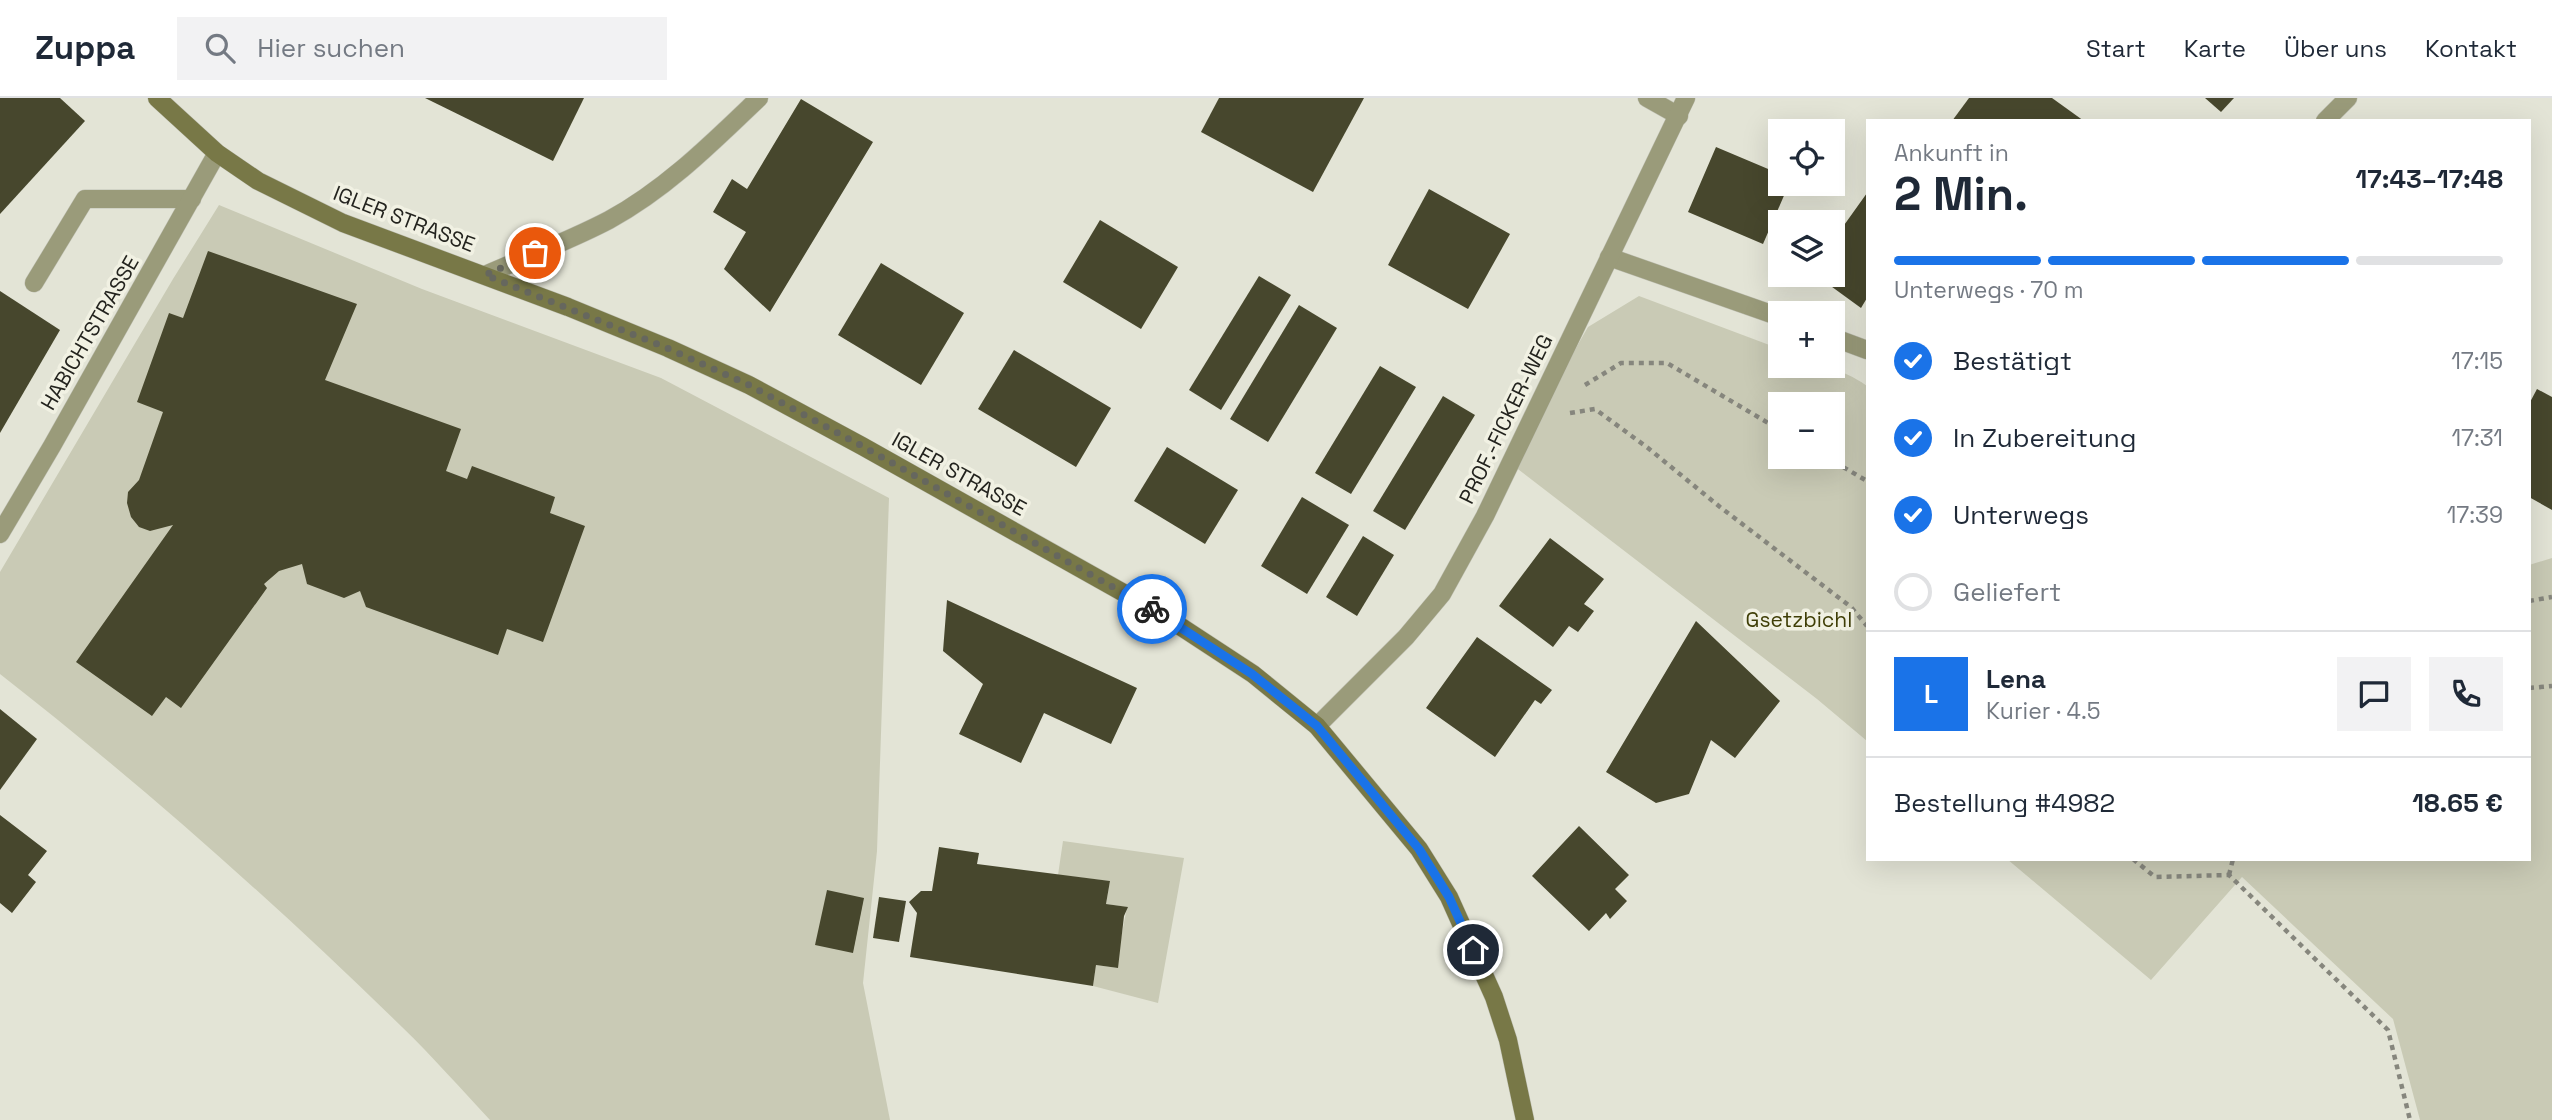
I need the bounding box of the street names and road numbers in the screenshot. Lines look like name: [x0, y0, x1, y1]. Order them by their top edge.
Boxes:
street label: IGLER STRASSE: [330, 179, 479, 258]
street label: HABICHTSTRASSE: [34, 251, 145, 415]
street label: PROF.-FICKER-WEG: [1453, 329, 1558, 508]
street label: IGLER STRASSE: [887, 426, 1031, 522]

